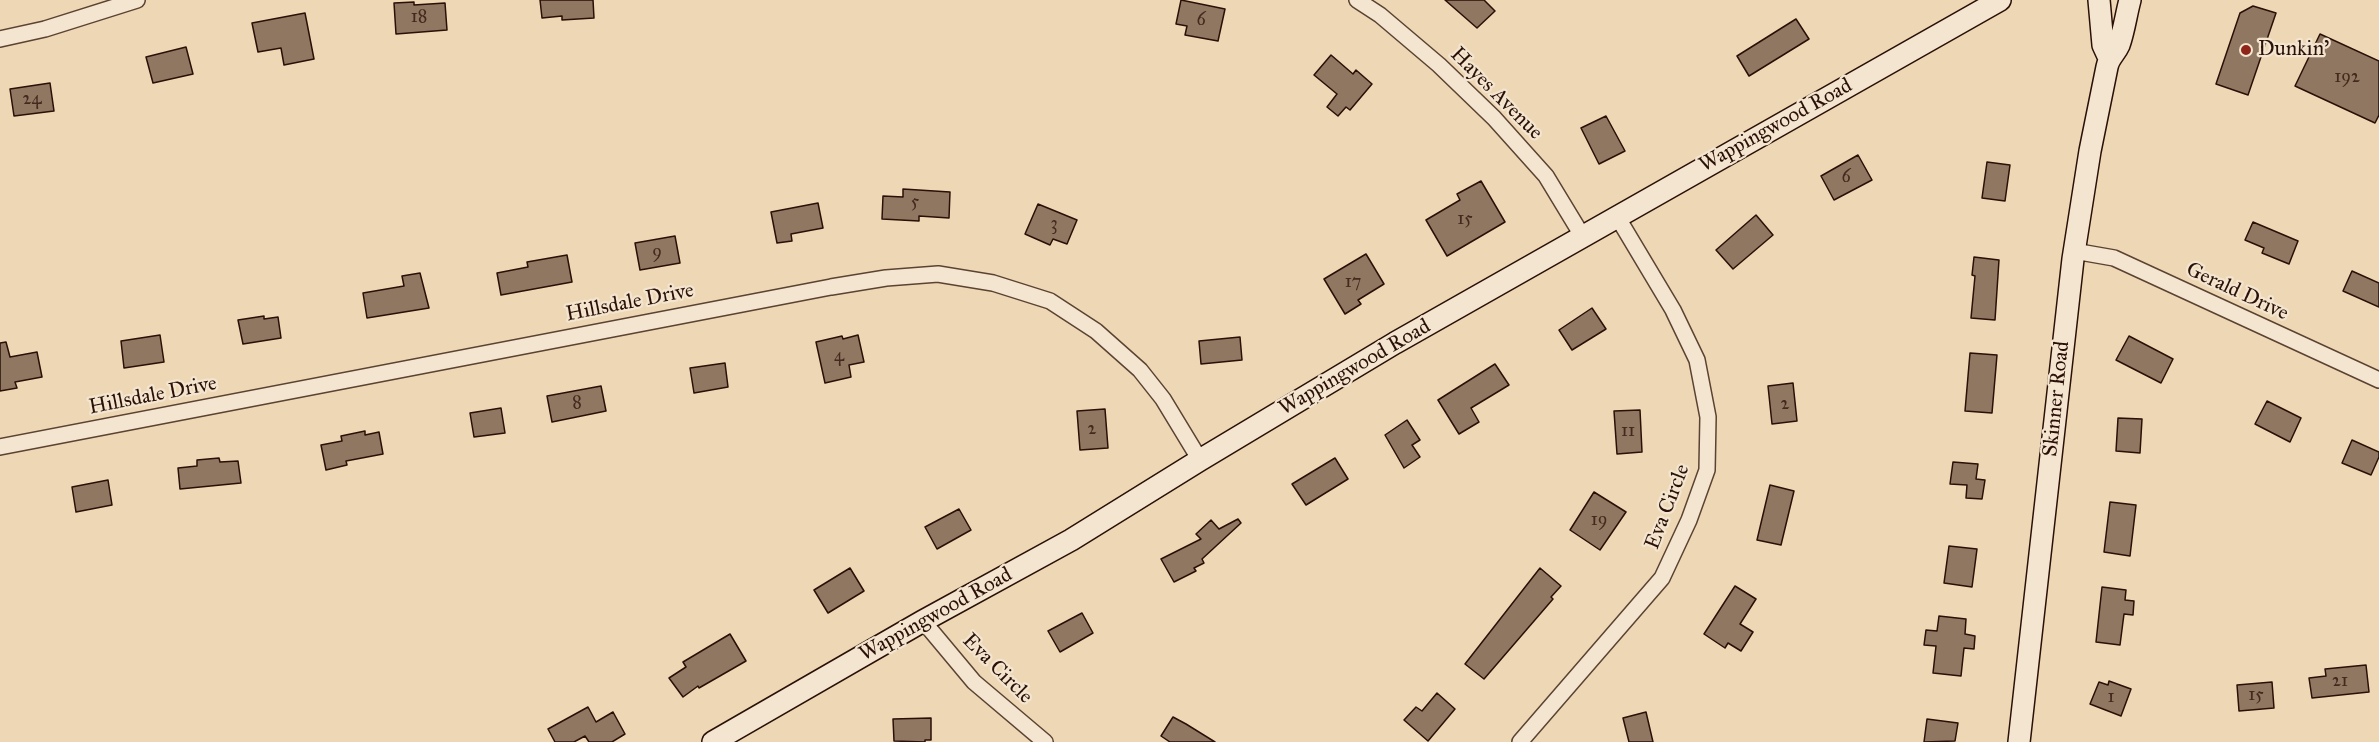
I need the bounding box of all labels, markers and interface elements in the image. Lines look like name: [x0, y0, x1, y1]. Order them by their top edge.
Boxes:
house number: 18: [411, 7, 427, 29]
house number: 6: [1196, 10, 1206, 32]
place label: Dunkin': [2258, 37, 2329, 63]
street label: Hayes Avenue: [1445, 43, 1547, 145]
marker: Dunkin': [2239, 43, 2253, 57]
house number: 192: [2334, 67, 2360, 89]
street label: Wappingwood Road: [1695, 74, 1857, 178]
house number: 24: [23, 89, 41, 111]
house number: 6: [1841, 167, 1851, 189]
house number: 5: [911, 192, 919, 214]
house number: 15: [1457, 209, 1473, 231]
house number: 3: [1050, 214, 1058, 236]
house number: 9: [652, 242, 662, 264]
street label: Gerald Drive: [2182, 257, 2292, 327]
house number: 17: [1345, 272, 1361, 294]
street label: Hillsdale Drive: [564, 278, 696, 328]
street label: Wappingwood Road: [1275, 314, 1435, 422]
street label: Skinner Road: [2038, 340, 2076, 458]
house number: 4: [834, 346, 844, 368]
street label: Hillsdale Drive: [87, 371, 219, 421]
house number: 8: [572, 393, 582, 415]
house number: 2: [1781, 394, 1789, 416]
house number: 2: [1088, 419, 1096, 441]
house number: 11: [1621, 421, 1635, 443]
street label: Eva Circle: [1640, 461, 1696, 553]
house number: 19: [1591, 510, 1607, 532]
street label: Wappingwood Road: [855, 563, 1017, 667]
street label: Eva Circle: [957, 629, 1037, 709]
house number: 21: [2332, 671, 2348, 693]
house number: 15: [2248, 685, 2264, 707]
house number: 1: [2107, 687, 2115, 709]

